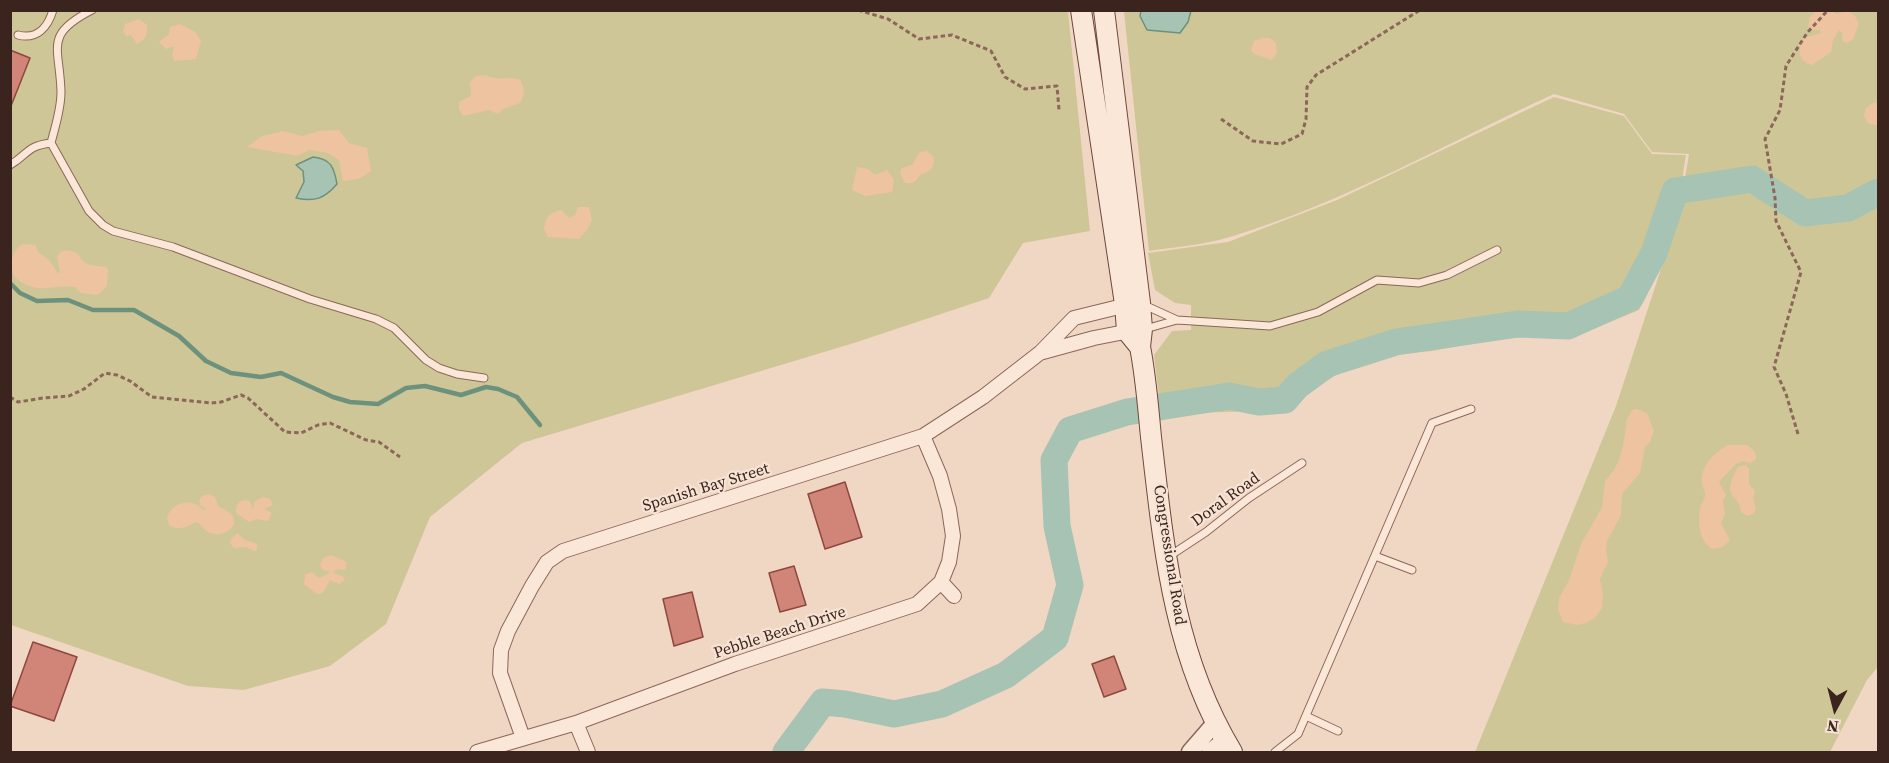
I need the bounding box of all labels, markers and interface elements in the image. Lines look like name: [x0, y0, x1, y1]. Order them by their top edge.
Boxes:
street label: Spanish Bay Street: [640, 460, 772, 516]
street label: Doral Road: [1188, 469, 1264, 531]
street label: Congressional Road: [1148, 484, 1190, 626]
street label: Pebble Beach Drive: [712, 603, 848, 663]
north arrow: [1805, 679, 1865, 739]
text: N: [1826, 715, 1840, 738]

